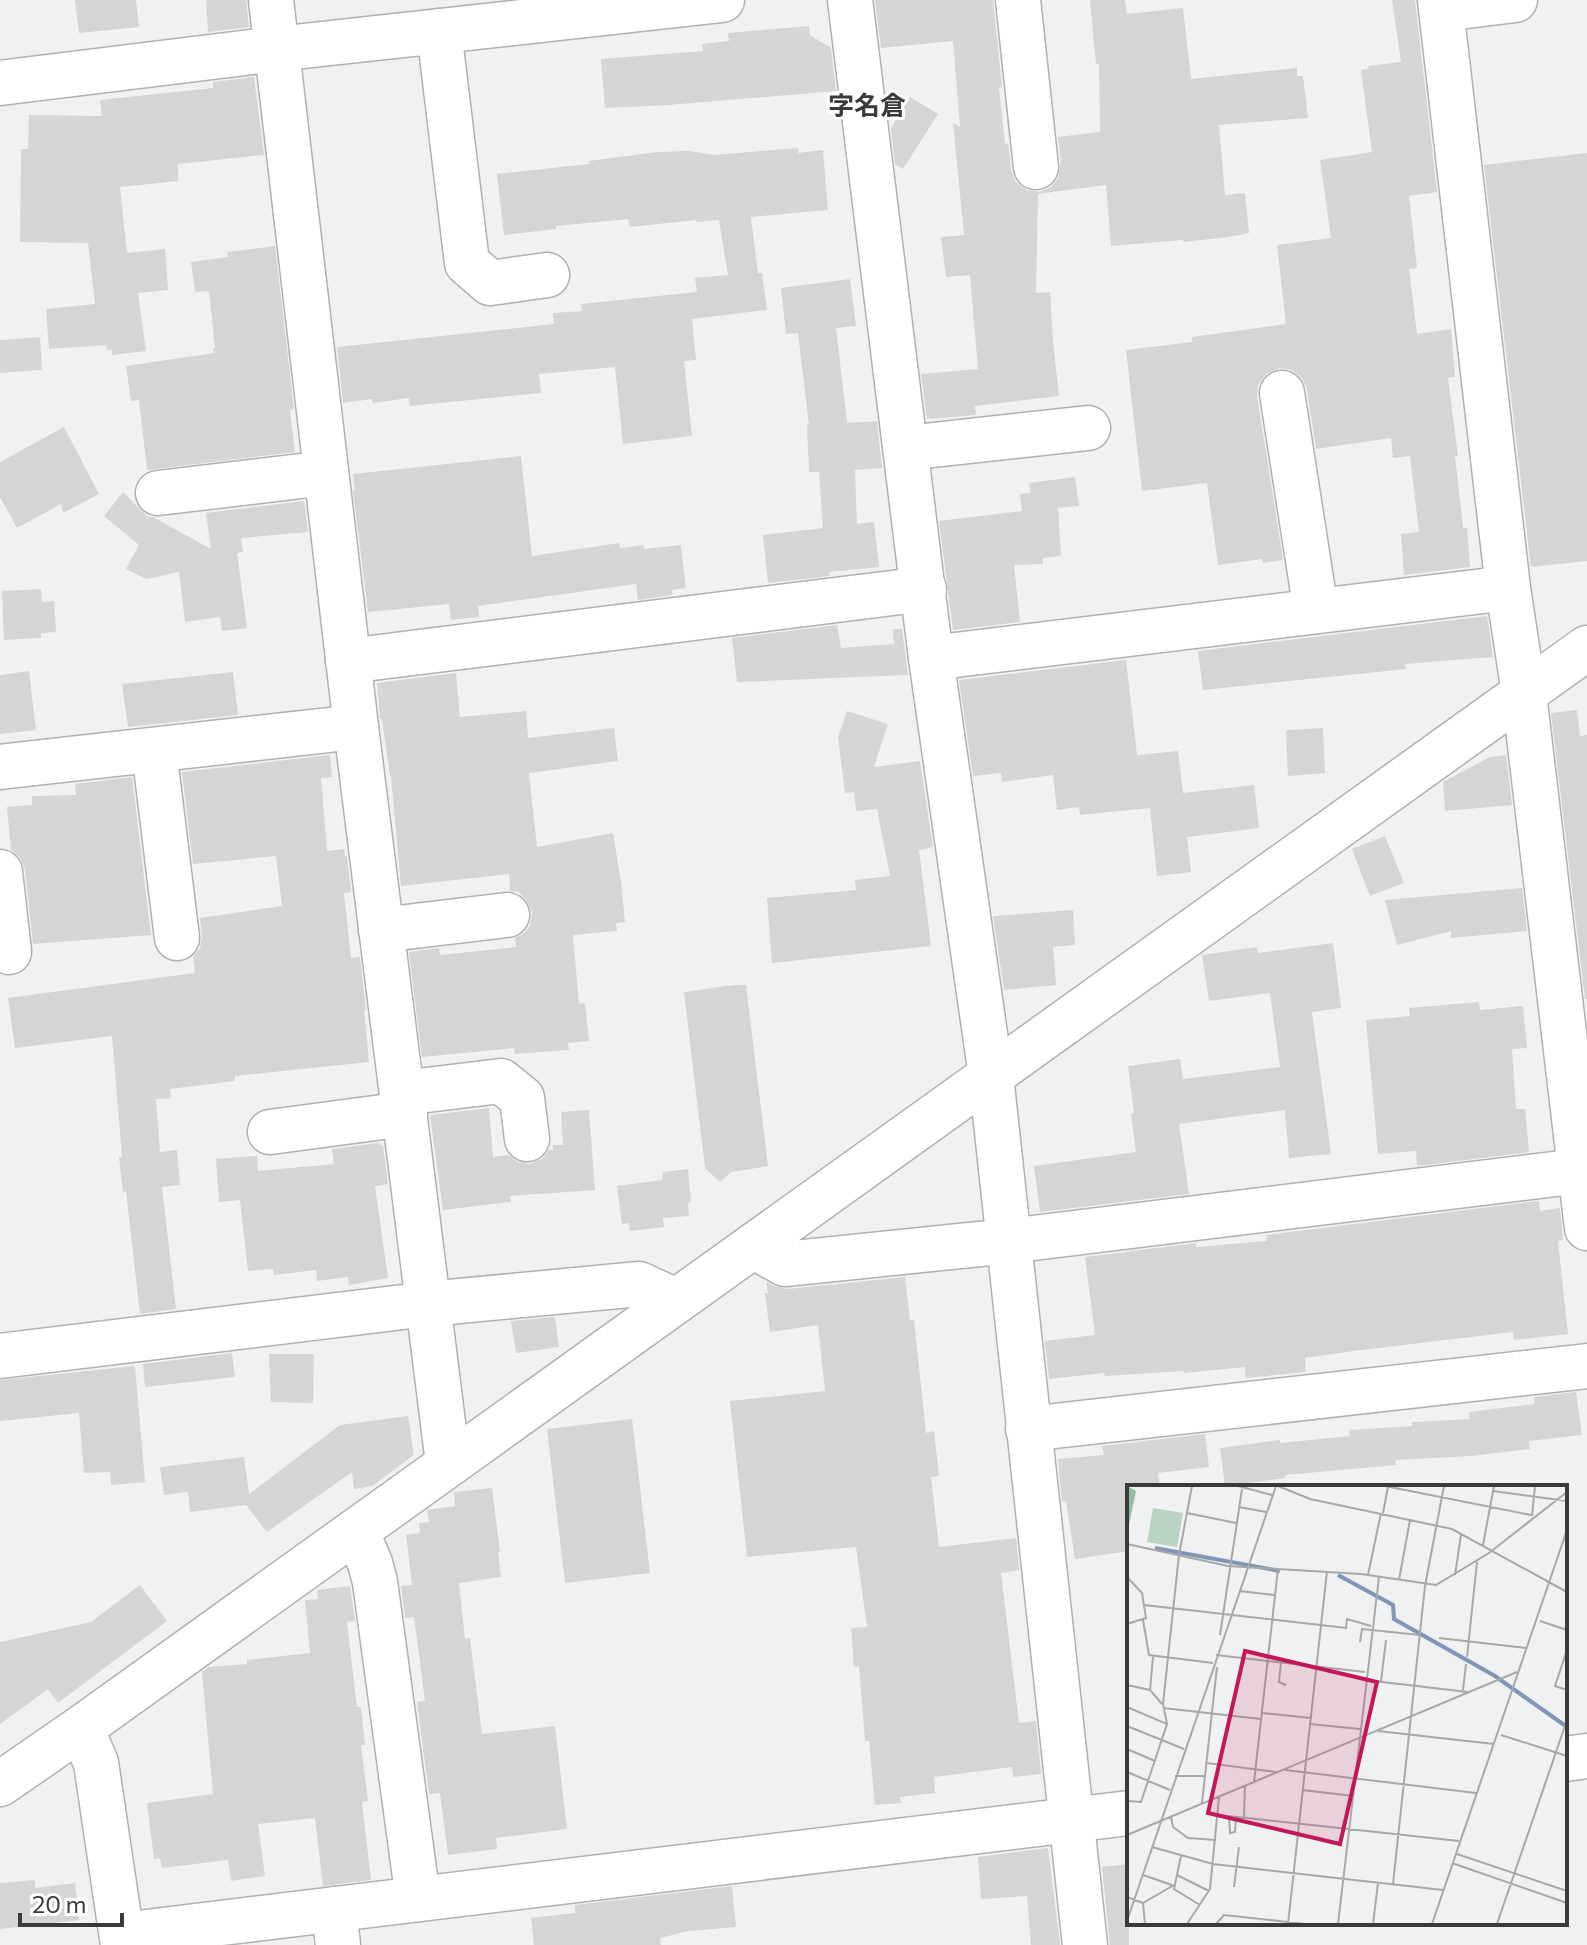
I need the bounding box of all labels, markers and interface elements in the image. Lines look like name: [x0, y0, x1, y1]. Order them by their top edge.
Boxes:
district label: 字名倉: [828, 89, 906, 120]
inset map: [1127, 1485, 1567, 1925]
scale bar: [20, 1877, 122, 1927]
text: 20 m: [32, 1889, 86, 1918]

